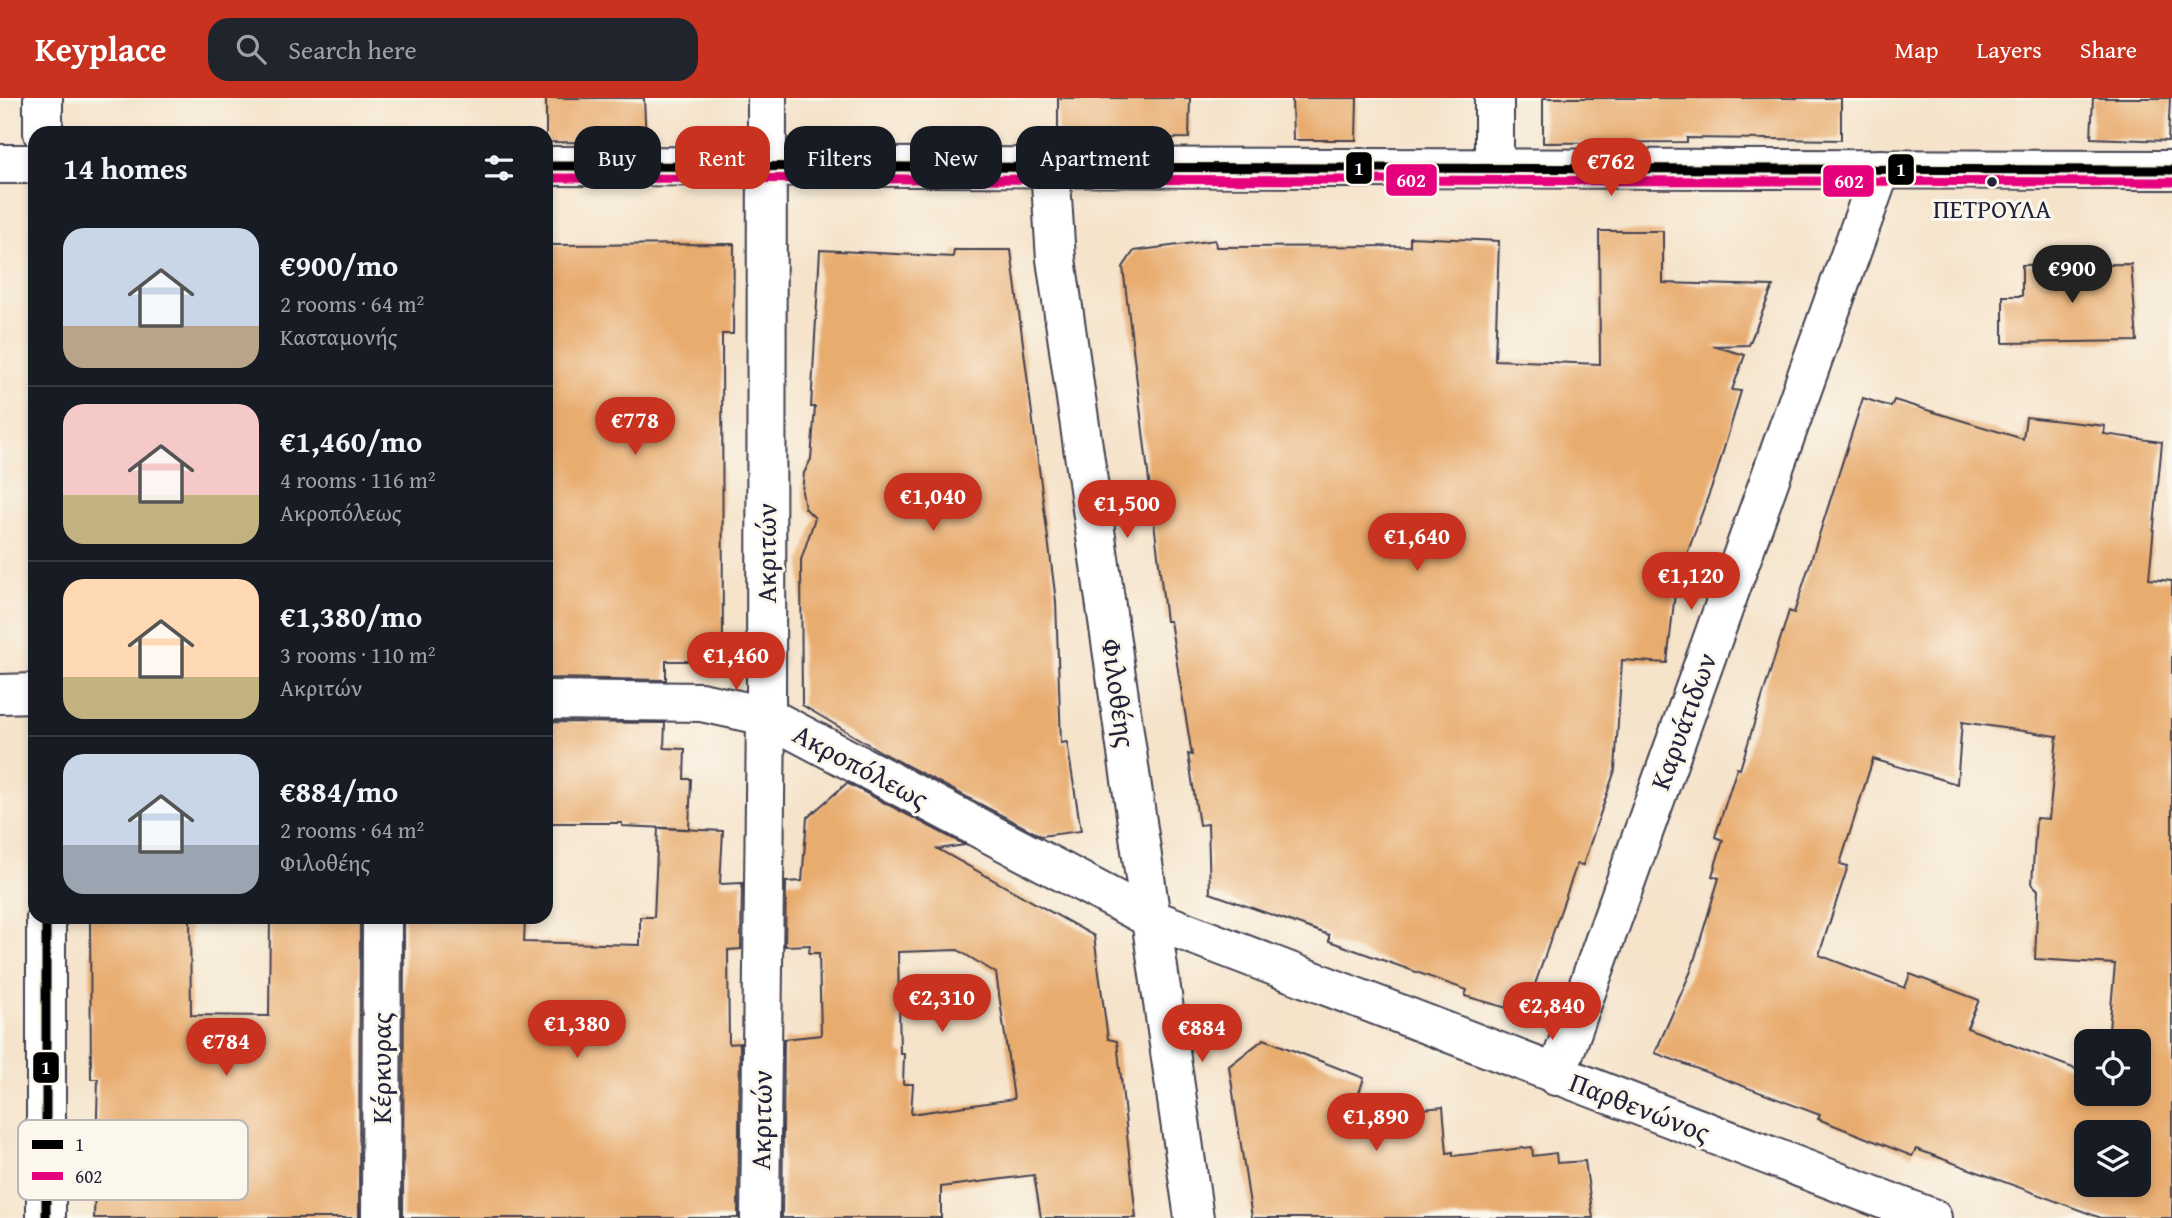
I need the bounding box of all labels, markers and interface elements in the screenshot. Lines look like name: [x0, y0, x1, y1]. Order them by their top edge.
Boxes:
search box: [208, 18, 698, 81]
text: Keyplace: [35, 25, 166, 73]
icon: search: [232, 30, 270, 68]
text: Search here: [288, 30, 417, 69]
text: Map: [1895, 32, 1938, 67]
text: Layers: [1976, 32, 2042, 67]
text: Share: [2080, 32, 2137, 67]
chip: Buy: [574, 126, 661, 189]
chip: Rent: [675, 126, 770, 189]
chip: Filters: [784, 126, 896, 189]
chip: New: [910, 126, 1002, 189]
chip: Apartment: [1016, 126, 1174, 189]
pin: €762: [1570, 139, 1652, 198]
text: €762: [1587, 144, 1635, 177]
text: 14 homes: [63, 146, 188, 190]
icon: filters: [480, 149, 518, 187]
line badge: 1: [1345, 151, 1373, 185]
line badge: 1: [1887, 153, 1915, 186]
text: 1: [1354, 154, 1364, 182]
text: 1: [1896, 155, 1906, 183]
line badge: 602: [1385, 163, 1438, 197]
line badge: 602: [1822, 164, 1875, 198]
text: 602: [1396, 166, 1426, 194]
text: 602: [1834, 167, 1864, 195]
marker: ΠΕΤΡΟΥΛΑ: [1985, 175, 1999, 189]
place label: ΠΕΤΡΟΥΛΑ: [1933, 189, 2051, 228]
text: €900/mo: [280, 243, 398, 287]
pin: €900: [2031, 246, 2113, 305]
text: €900: [2048, 251, 2096, 284]
icon: home: [119, 256, 203, 340]
text: 2 rooms · 64 m²: [280, 287, 424, 320]
text: Κασταμονής: [280, 320, 398, 353]
pin: €778: [594, 398, 676, 457]
text: €778: [611, 403, 659, 436]
text: €1,460/mo: [280, 419, 422, 463]
icon: home: [119, 432, 203, 516]
text: 4 rooms · 116 m²: [280, 463, 435, 496]
pin: €1,040: [876, 474, 990, 533]
text: €1,040: [900, 479, 966, 512]
pin: €1,500: [1070, 480, 1184, 540]
text: €1,500: [1094, 486, 1160, 519]
text: Ακροπόλεως: [280, 496, 402, 529]
street label: Ακριτών: [745, 503, 786, 603]
pin: €1,640: [1360, 514, 1474, 573]
text: €1,640: [1384, 519, 1450, 552]
pin: €1,120: [1634, 552, 1748, 612]
text: €1,120: [1658, 558, 1724, 591]
text: €1,380/mo: [280, 594, 422, 638]
icon: home: [119, 607, 203, 691]
pin: €1,460: [679, 632, 793, 692]
street label: Φιλοθέης: [1092, 636, 1147, 750]
text: 3 rooms · 110 m²: [280, 638, 435, 671]
text: €1,460: [703, 638, 769, 671]
street label: Καρυάτιδων: [1639, 646, 1726, 795]
text: Ακριτών: [280, 671, 362, 704]
street label: Ακροπόλεως: [786, 713, 936, 818]
text: €884/mo: [280, 769, 398, 813]
icon: home: [119, 782, 203, 866]
text: 2 rooms · 64 m²: [280, 813, 424, 846]
text: Φιλοθέης: [280, 846, 370, 879]
pin: €2,310: [885, 974, 999, 1034]
text: €2,310: [909, 980, 975, 1013]
pin: €2,840: [1495, 982, 1609, 1042]
text: €2,840: [1519, 988, 1585, 1021]
pin: €1,380: [520, 1000, 634, 1060]
pin: €884: [1161, 1004, 1243, 1064]
text: €1,380: [544, 1006, 610, 1039]
text: €884: [1178, 1010, 1226, 1043]
street label: Κέρκυρας: [360, 1012, 401, 1124]
pin: €784: [185, 1018, 267, 1078]
text: €784: [202, 1024, 250, 1057]
map controls: [2074, 1029, 2151, 1197]
button: locate: [2074, 1029, 2151, 1106]
line badge: 1: [32, 1051, 60, 1084]
text: 1: [41, 1053, 51, 1081]
street label: Παρθενώνος: [1564, 1061, 1717, 1152]
street label: Ακριτών: [739, 1069, 782, 1171]
pin: €1,890: [1319, 1094, 1433, 1153]
text: €1,890: [1343, 1099, 1409, 1132]
legend: [18, 1120, 248, 1200]
button: layers: [2074, 1120, 2151, 1197]
text: 1: [75, 1130, 84, 1158]
text: 602: [75, 1162, 102, 1190]

